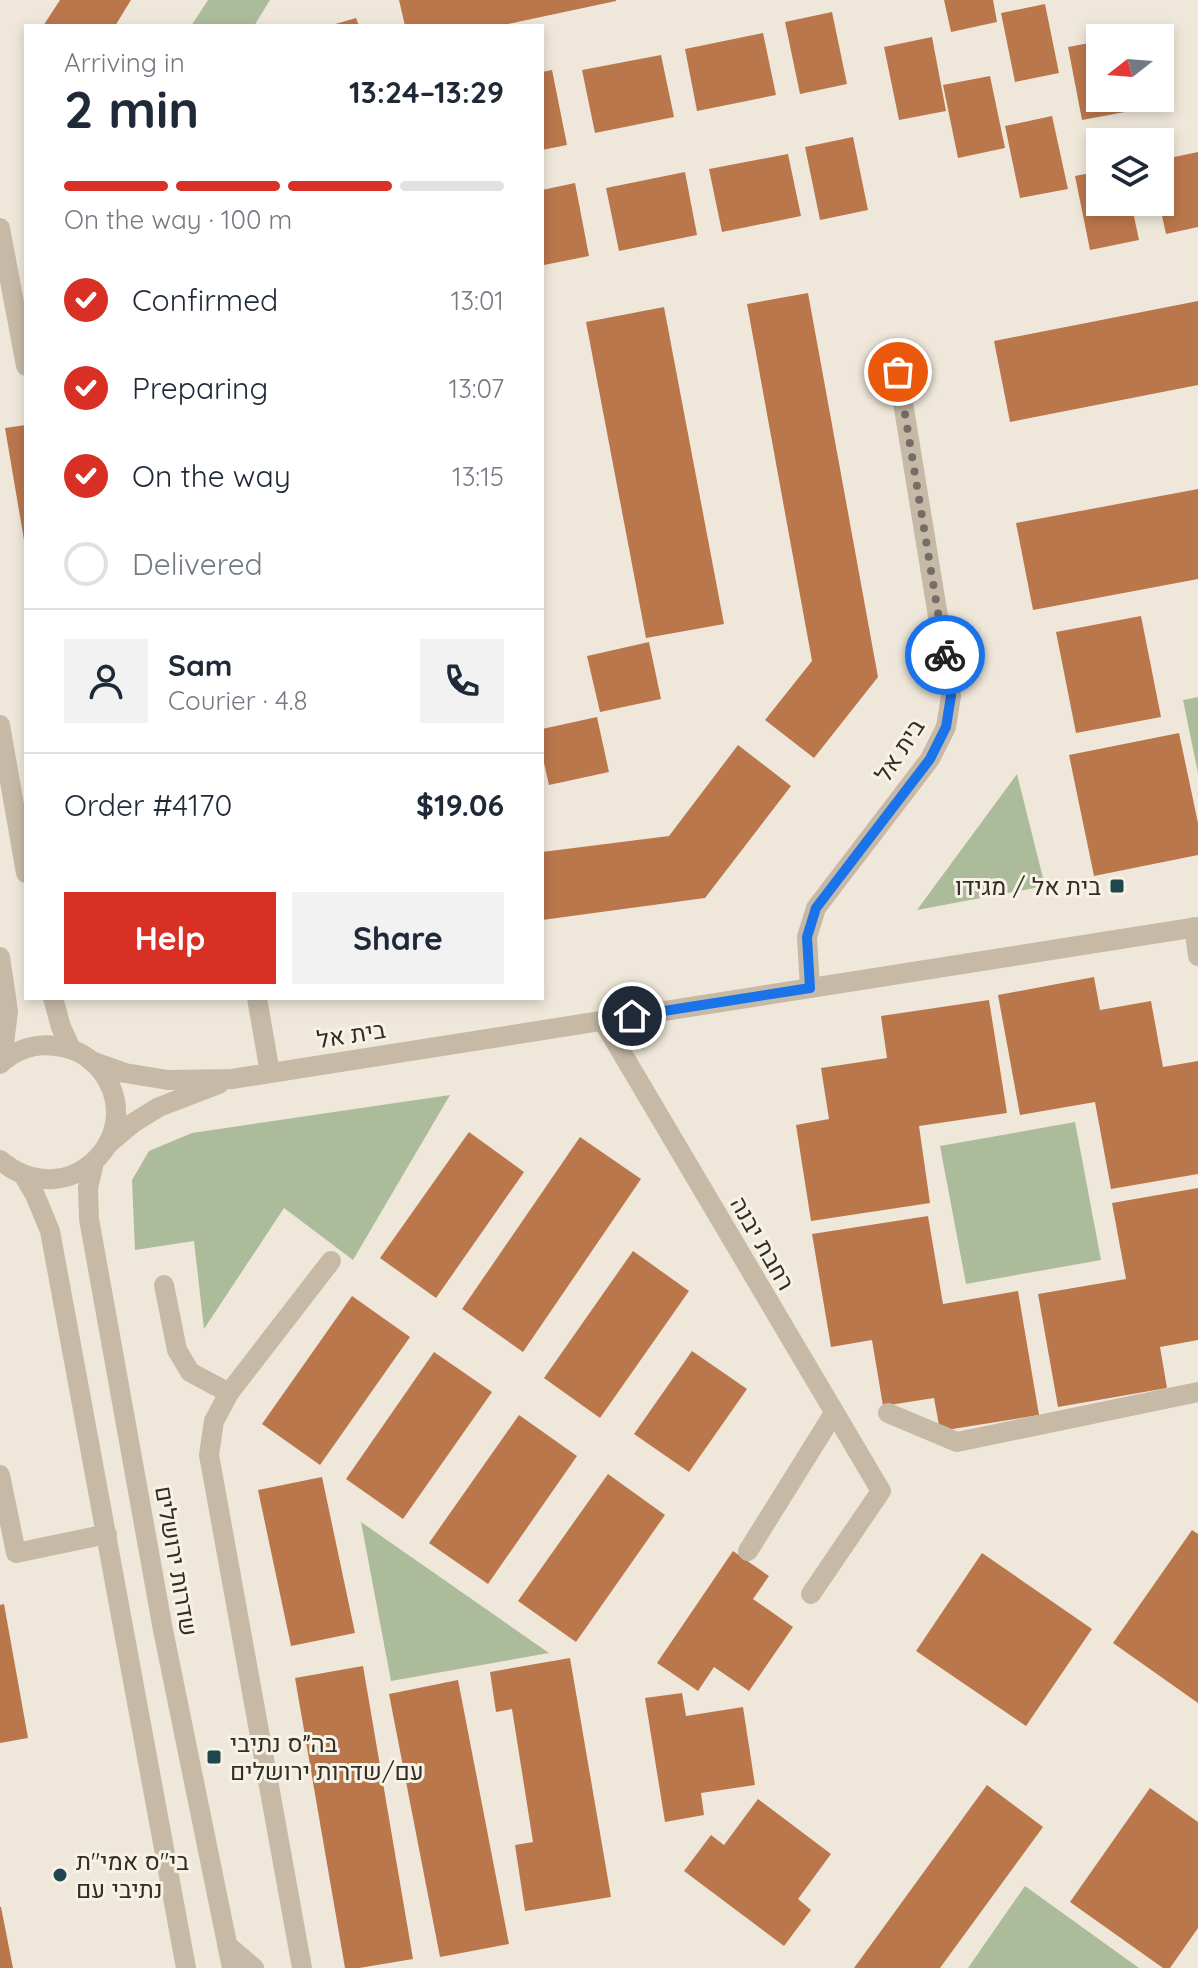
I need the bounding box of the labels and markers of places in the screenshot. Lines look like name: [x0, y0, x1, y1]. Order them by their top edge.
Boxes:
pin: [864, 338, 932, 406]
place label: בית אל / מגידו: [955, 871, 1101, 901]
marker: בית אל / מגידו: [1108, 877, 1126, 895]
pin: [598, 982, 666, 1050]
place label: בה״ס נתיבי עם/שדרות ירושלים: [230, 1728, 424, 1786]
marker: בה״ס נתיבי עם/שדרות ירושלים: [205, 1748, 223, 1766]
place label: בי"ס אמי"ת נתיבי עם: [76, 1846, 189, 1904]
marker: בי"ס אמי"ת נתיבי עם: [51, 1866, 69, 1884]

